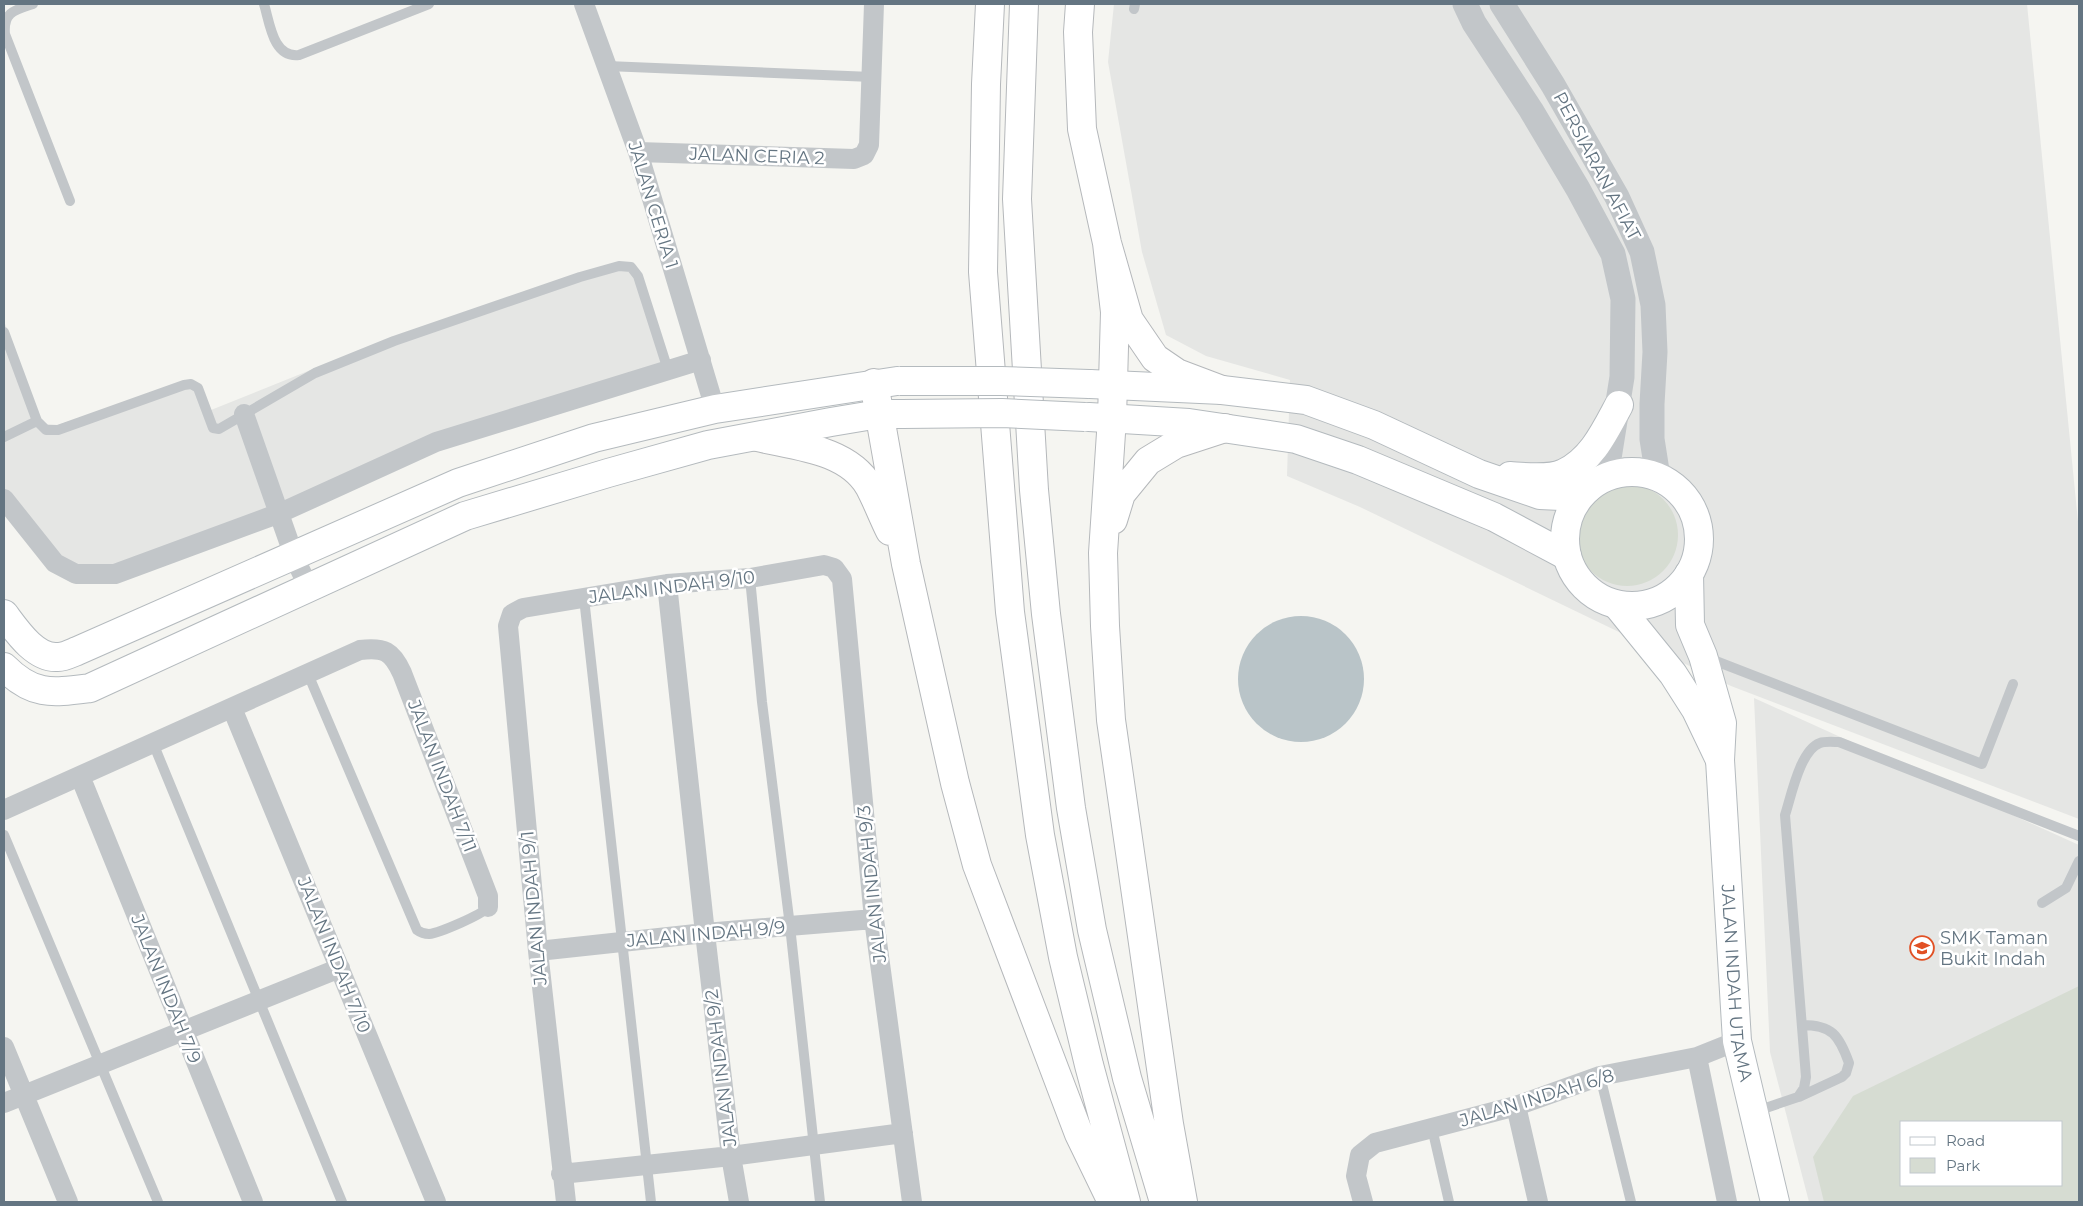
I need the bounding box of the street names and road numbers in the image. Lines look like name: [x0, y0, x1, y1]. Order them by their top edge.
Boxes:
street label: PERSIARAN AFIAT: [1549, 88, 1646, 245]
street label: JALAN CERIA 1: [623, 138, 683, 271]
street label: JALAN CERIA 2: [688, 143, 825, 169]
street label: JALAN INDAH 9/10: [587, 566, 756, 608]
street label: JALAN INDAH 7/11: [403, 696, 481, 855]
street label: JALAN INDAH 9/3: [853, 804, 891, 965]
street label: JALAN INDAH 9/1: [516, 830, 552, 987]
street label: JALAN INDAH 7/10: [292, 873, 375, 1036]
street label: JALAN INDAH UTAMA: [1716, 883, 1757, 1084]
street label: JALAN INDAH 7/9: [126, 911, 206, 1067]
street label: JALAN INDAH 9/9: [625, 916, 786, 952]
street label: JALAN INDAH 9/2: [700, 988, 742, 1149]
street label: JALAN INDAH 6/8: [1456, 1064, 1617, 1132]

